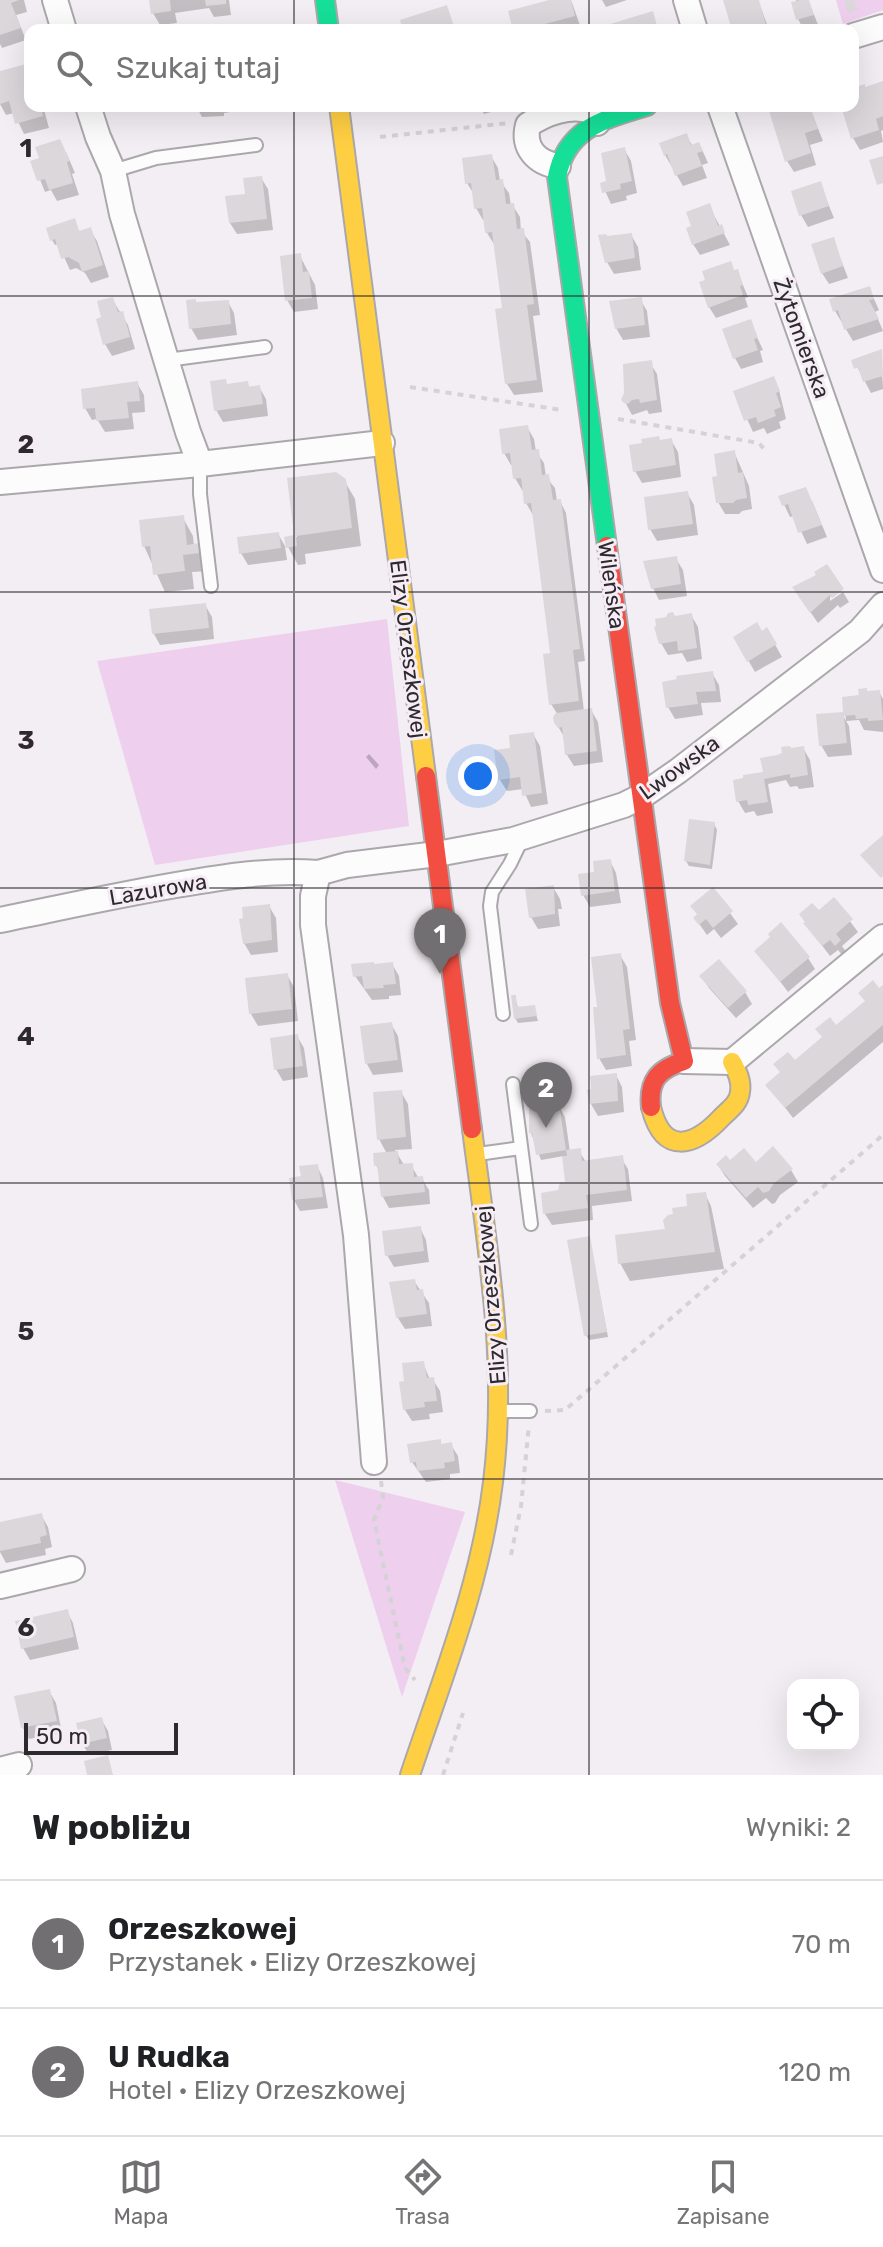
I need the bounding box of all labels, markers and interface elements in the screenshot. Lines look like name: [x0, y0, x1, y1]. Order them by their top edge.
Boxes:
search box: [24, 24, 859, 112]
icon: search: [52, 46, 96, 90]
text: Szukaj tutaj: [116, 50, 280, 86]
text: 1: [20, 133, 32, 164]
street label: Żytomierska: [767, 274, 836, 402]
text: 2: [18, 429, 34, 460]
street label: Wileńska: [592, 539, 631, 631]
street label: Elizy Orzeszkowej: [384, 558, 433, 740]
text: 3: [17, 725, 35, 756]
street label: Lwowska: [634, 729, 725, 806]
your location: [458, 756, 498, 796]
street label: Lazurowa: [107, 868, 209, 911]
pin: 1: [414, 908, 466, 974]
text: 4: [17, 1021, 35, 1052]
pin: 2: [520, 1062, 572, 1128]
street label: Elizy Orzeszkowej: [469, 1204, 512, 1386]
text: 5: [18, 1316, 34, 1347]
text: 6: [18, 1612, 35, 1643]
map controls: [787, 1679, 859, 1751]
button: locate: [787, 1679, 859, 1751]
scale bar: [24, 1719, 178, 1755]
text: 50 m: [36, 1723, 88, 1750]
text: W pobliżu: [32, 1807, 191, 1848]
text: Wyniki: 2: [746, 1812, 851, 1843]
text: Orzeszkowej: [108, 1911, 297, 1947]
text: 1: [52, 1929, 64, 1960]
text: 70 m: [792, 1929, 851, 1960]
text: Przystanek · Elizy Orzeszkowej: [108, 1947, 476, 1978]
text: U Rudka: [108, 2039, 230, 2075]
text: 2: [50, 2057, 66, 2088]
text: 120 m: [779, 2057, 851, 2088]
text: Hotel · Elizy Orzeszkowej: [108, 2075, 406, 2106]
tab: Mapa: [113, 2155, 168, 2230]
tab: Trasa: [395, 2155, 450, 2230]
tab: Zapisane: [677, 2155, 770, 2230]

